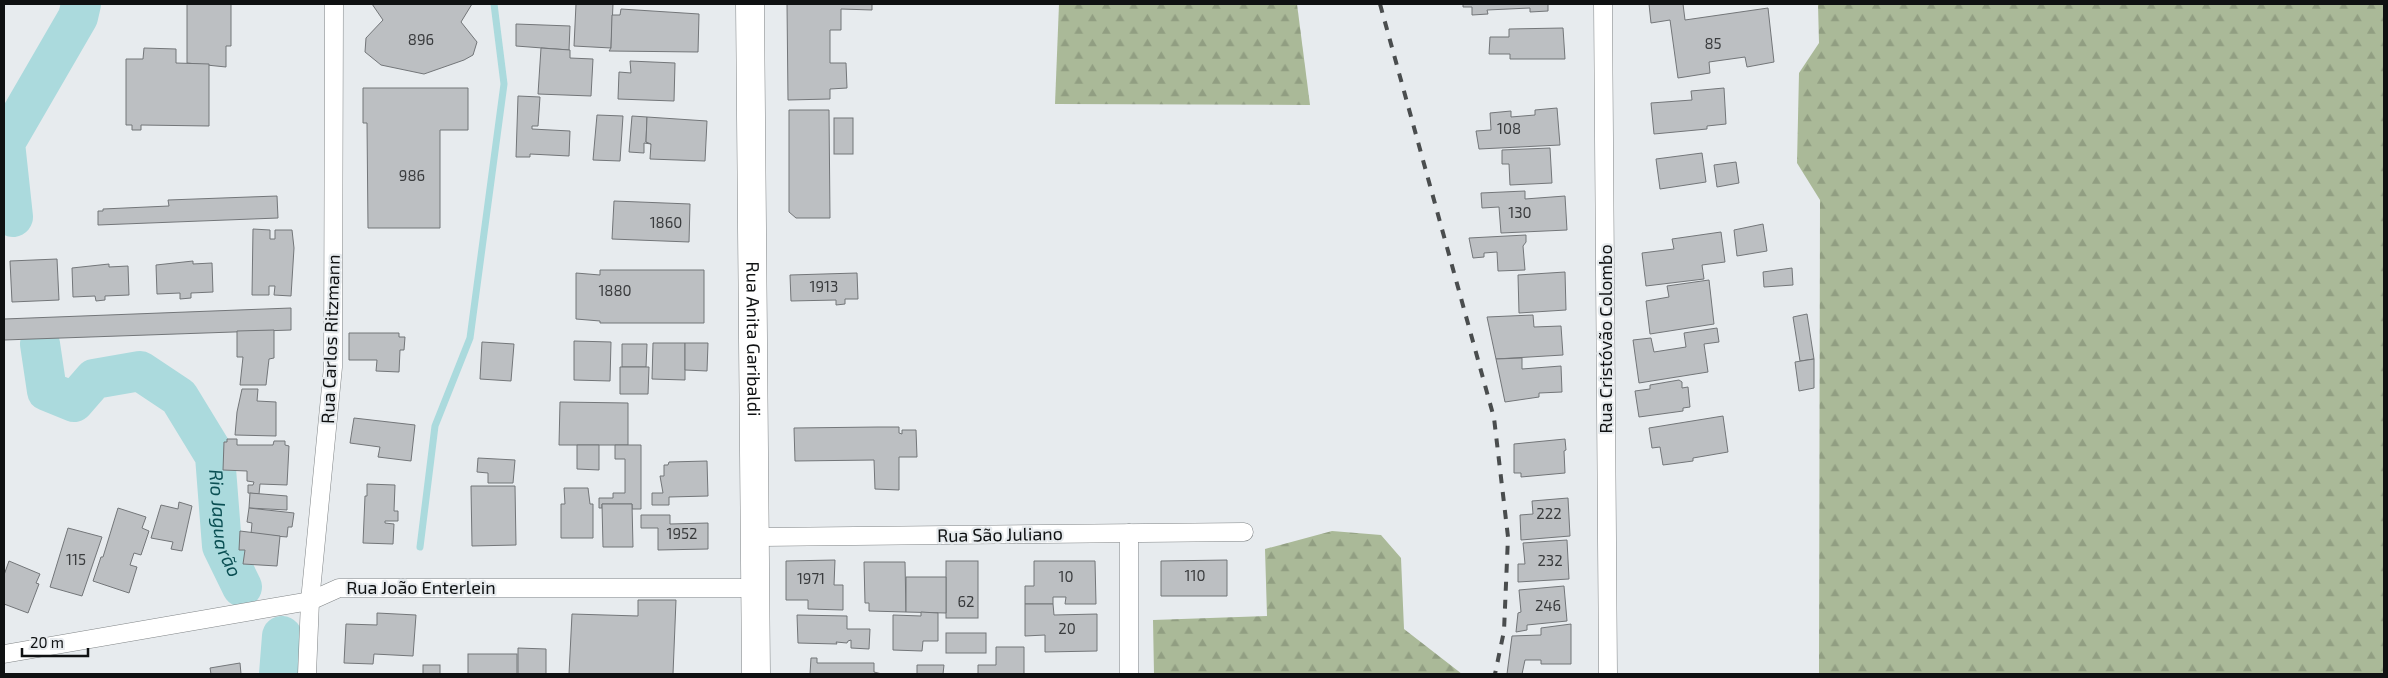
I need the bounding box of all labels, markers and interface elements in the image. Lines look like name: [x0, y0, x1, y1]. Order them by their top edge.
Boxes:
house number: 896: [408, 30, 434, 48]
house number: 85: [1704, 34, 1722, 52]
house number: 108: [1497, 119, 1521, 137]
house number: 986: [399, 166, 425, 184]
house number: 130: [1508, 203, 1532, 221]
house number: 1860: [650, 213, 682, 231]
street label: Rua Cristóvão Colombo: [1594, 244, 1616, 434]
street label: Rua Carlos Ritzmann: [316, 254, 344, 424]
street label: Rua Anita Garibaldi: [742, 261, 766, 417]
house number: 1913: [810, 277, 838, 295]
house number: 1880: [598, 281, 632, 299]
water label: Rio Jaguarão: [205, 468, 247, 580]
house number: 222: [1536, 504, 1562, 522]
street label: Rua São Juliano: [937, 522, 1063, 546]
house number: 1952: [666, 524, 698, 542]
house number: 115: [66, 550, 86, 568]
house number: 232: [1537, 551, 1563, 569]
house number: 110: [1185, 566, 1206, 584]
house number: 10: [1058, 567, 1074, 585]
house number: 1971: [797, 569, 825, 587]
street label: Rua João Enterlein: [346, 576, 496, 598]
house number: 62: [957, 592, 975, 610]
house number: 246: [1535, 596, 1561, 614]
house number: 20: [1058, 619, 1076, 637]
scale bar: [22, 626, 89, 658]
text: 20 m: [30, 633, 64, 651]

